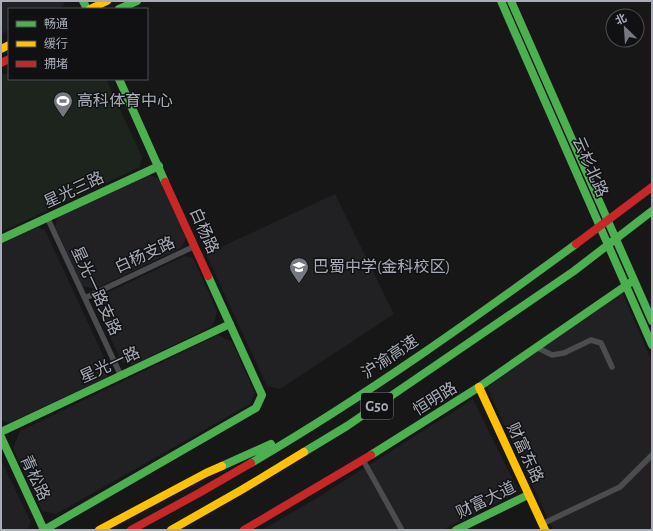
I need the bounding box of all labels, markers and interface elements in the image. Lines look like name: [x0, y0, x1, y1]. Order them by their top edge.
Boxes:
legend: [8, 8, 148, 80]
north arrow: [605, 8, 645, 48]
text: 北: [614, 12, 628, 27]
text: 畅通: [44, 17, 68, 30]
text: 缓行: [44, 37, 68, 50]
text: 拥堵: [44, 58, 68, 70]
sports icon: 高科体育中心: [52, 90, 74, 118]
place label: 高科体育中心: [77, 92, 173, 109]
street label: 云杉北路: [570, 134, 611, 199]
street label: 星光三路: [41, 168, 106, 211]
street label: 白杨路: [187, 205, 222, 256]
street label: 白杨支路: [112, 233, 177, 276]
street label: 星光一路支路: [68, 244, 124, 338]
school or university icon: 巴蜀中学(金科校区): [288, 256, 310, 284]
place label: 巴蜀中学(金科校区): [313, 258, 451, 275]
street label: 沪渝高速: [358, 332, 421, 382]
street label: 星光一路: [77, 343, 142, 386]
street label: 恒明路: [410, 379, 460, 419]
road number: G50: [361, 393, 393, 419]
street label: 财富东路: [504, 420, 547, 485]
street label: 青松路: [18, 452, 53, 503]
street label: 财富大道: [453, 478, 518, 521]

